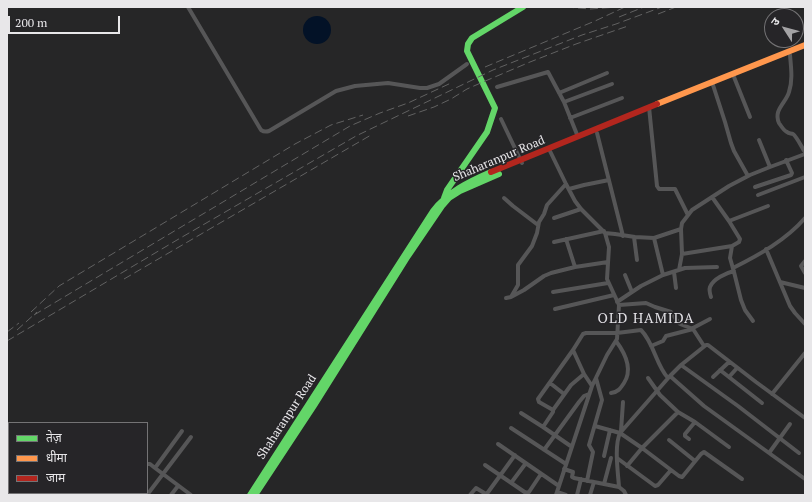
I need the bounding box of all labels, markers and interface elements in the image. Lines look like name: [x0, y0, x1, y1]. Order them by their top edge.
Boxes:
scale bar: [10, 8, 122, 34]
north arrow: [764, 8, 804, 48]
text: 200 m: [15, 15, 47, 30]
text: उ: [768, 15, 783, 28]
street label: Shaharanpur Road: [451, 133, 547, 185]
district label: OLD HAMIDA: [598, 311, 694, 327]
street label: Shaharanpur Road: [254, 372, 320, 462]
legend: [8, 422, 148, 494]
text: तेज़: [46, 430, 62, 445]
text: धीमा: [46, 450, 67, 465]
text: जाम: [46, 470, 65, 485]

